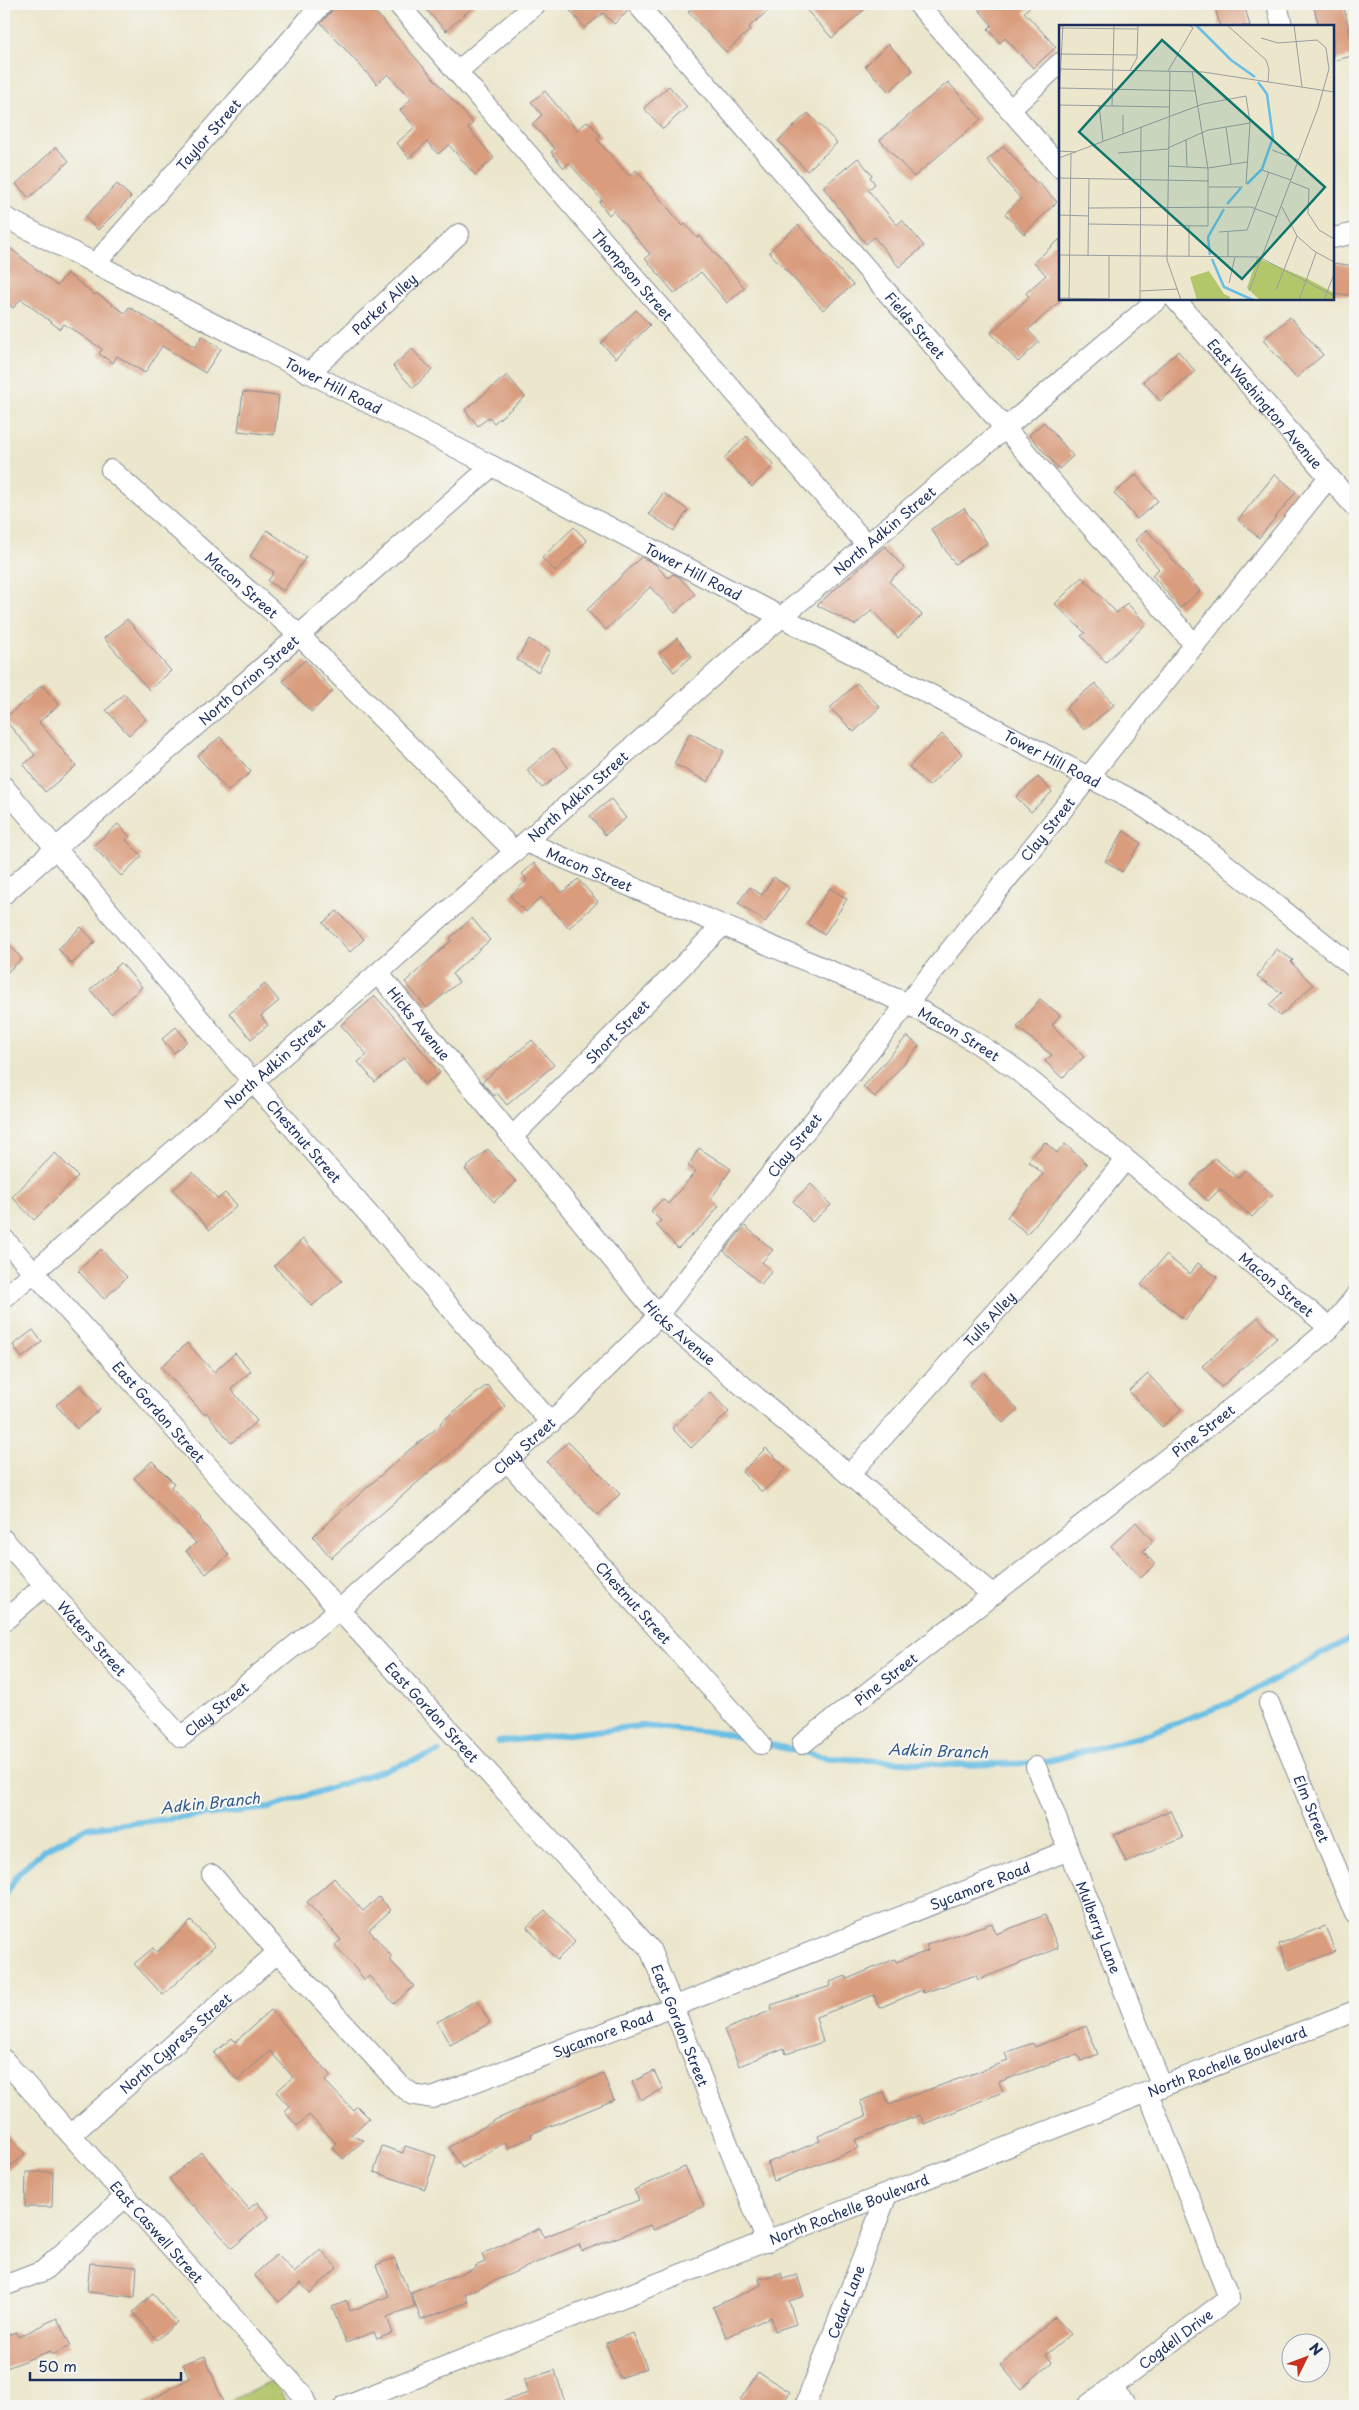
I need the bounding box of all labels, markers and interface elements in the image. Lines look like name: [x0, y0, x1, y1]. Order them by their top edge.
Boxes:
inset map: [1059, 25, 1334, 300]
street label: Taylor Street: [171, 94, 246, 175]
street label: Thompson Street: [587, 224, 678, 325]
street label: Parker Alley: [346, 268, 421, 339]
street label: Fields Street: [880, 287, 951, 364]
street label: East Washington Avenue: [1203, 334, 1328, 473]
street label: Tower Hill Road: [281, 352, 386, 419]
street label: North Adkin Street: [828, 481, 940, 580]
street label: Tower Hill Road: [641, 537, 745, 605]
street label: Macon Street: [200, 547, 283, 623]
street label: North Orion Street: [194, 630, 303, 730]
street label: Tower Hill Road: [1000, 724, 1104, 792]
street label: North Adkin Street: [522, 746, 632, 846]
street label: Clay Street: [1015, 792, 1080, 865]
street label: Macon Street: [543, 841, 636, 897]
street label: Hicks Avenue: [383, 982, 456, 1065]
street label: Short Street: [580, 994, 654, 1068]
street label: Macon Street: [915, 1001, 1004, 1066]
street label: North Adkin Street: [219, 1013, 330, 1113]
street label: Chestnut Street: [262, 1094, 347, 1187]
street label: Clay Street: [762, 1108, 826, 1182]
street label: Macon Street: [1235, 1247, 1319, 1321]
street label: Tulls Alley: [959, 1286, 1020, 1351]
street label: Hicks Avenue: [639, 1295, 721, 1370]
street label: East Gordon Street: [108, 1356, 210, 1467]
street label: Pine Street: [1167, 1399, 1239, 1462]
street label: Clay Street: [488, 1412, 560, 1479]
street label: Chestnut Street: [591, 1556, 677, 1649]
street label: Waters Street: [53, 1596, 132, 1681]
street label: Pine Street: [850, 1647, 922, 1710]
street label: East Gordon Street: [381, 1657, 484, 1767]
street label: Clay Street: [180, 1676, 253, 1741]
water label: Adkin Branch: [888, 1737, 989, 1763]
street label: Elm Street: [1289, 1772, 1335, 1846]
water label: Adkin Branch: [159, 1785, 261, 1819]
street label: Sycamore Road: [926, 1856, 1033, 1915]
street label: Mulberry Lane: [1071, 1878, 1127, 1977]
street label: East Gordon Street: [647, 1961, 714, 2090]
street label: North Cypress Street: [115, 1988, 236, 2098]
street label: Sycamore Road: [549, 2005, 656, 2062]
street label: North Rochelle Boulevard: [1144, 2020, 1310, 2102]
street label: North Rochelle Boulevard: [766, 2168, 932, 2249]
street label: East Caswell Street: [106, 2176, 209, 2288]
street label: Cedar Lane: [822, 2261, 869, 2342]
street label: Cogdell Drive: [1134, 2304, 1217, 2374]
north arrow: [1282, 2332, 1332, 2382]
text: N: [1305, 2338, 1328, 2360]
scale bar: [30, 2350, 181, 2382]
text: 50 m: [38, 2354, 77, 2377]

